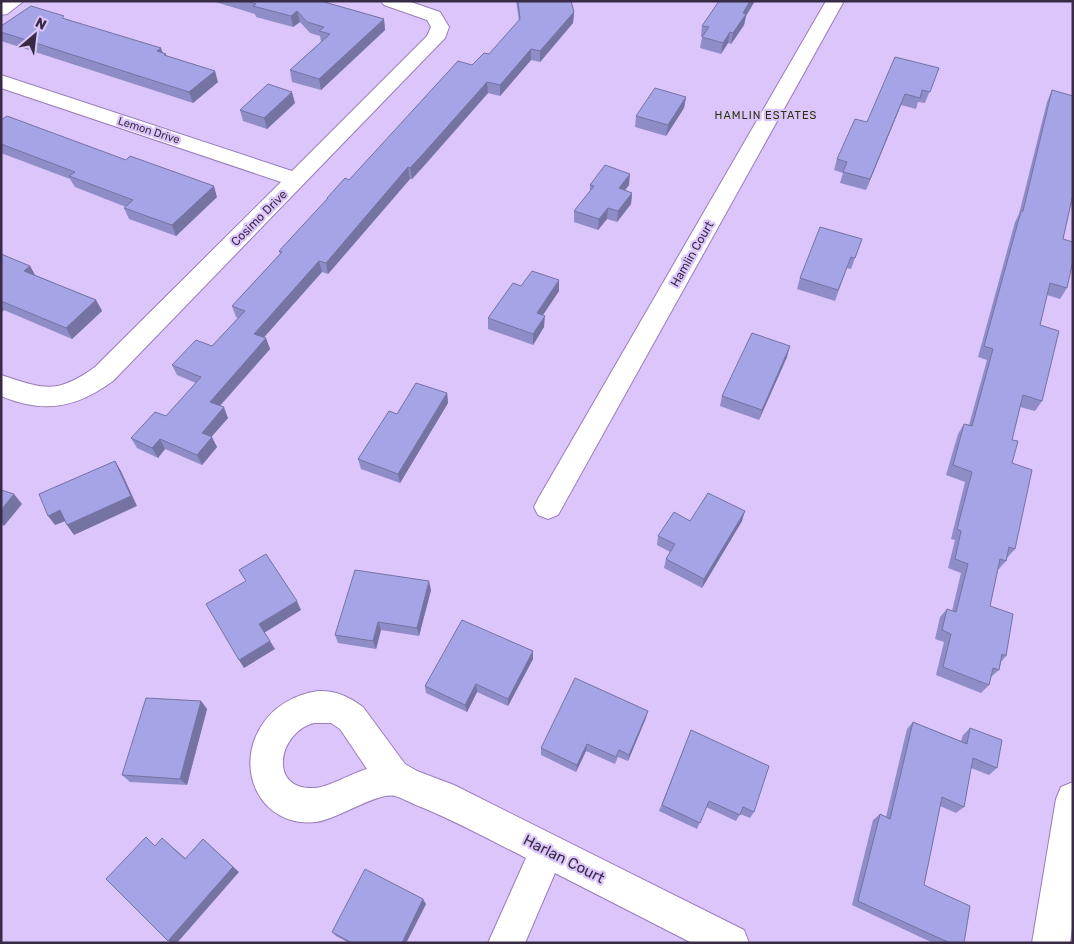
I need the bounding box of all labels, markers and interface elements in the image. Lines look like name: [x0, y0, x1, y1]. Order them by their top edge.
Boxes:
north arrow: [10, 10, 60, 60]
text: N: [32, 14, 49, 34]
district label: HAMLIN ESTATES: [715, 109, 817, 122]
street label: Lemon Drive: [116, 114, 181, 147]
street label: Cosimo Drive: [228, 187, 290, 249]
street label: Hamlin Court: [668, 219, 717, 289]
street label: Harlan Court: [520, 831, 608, 887]

